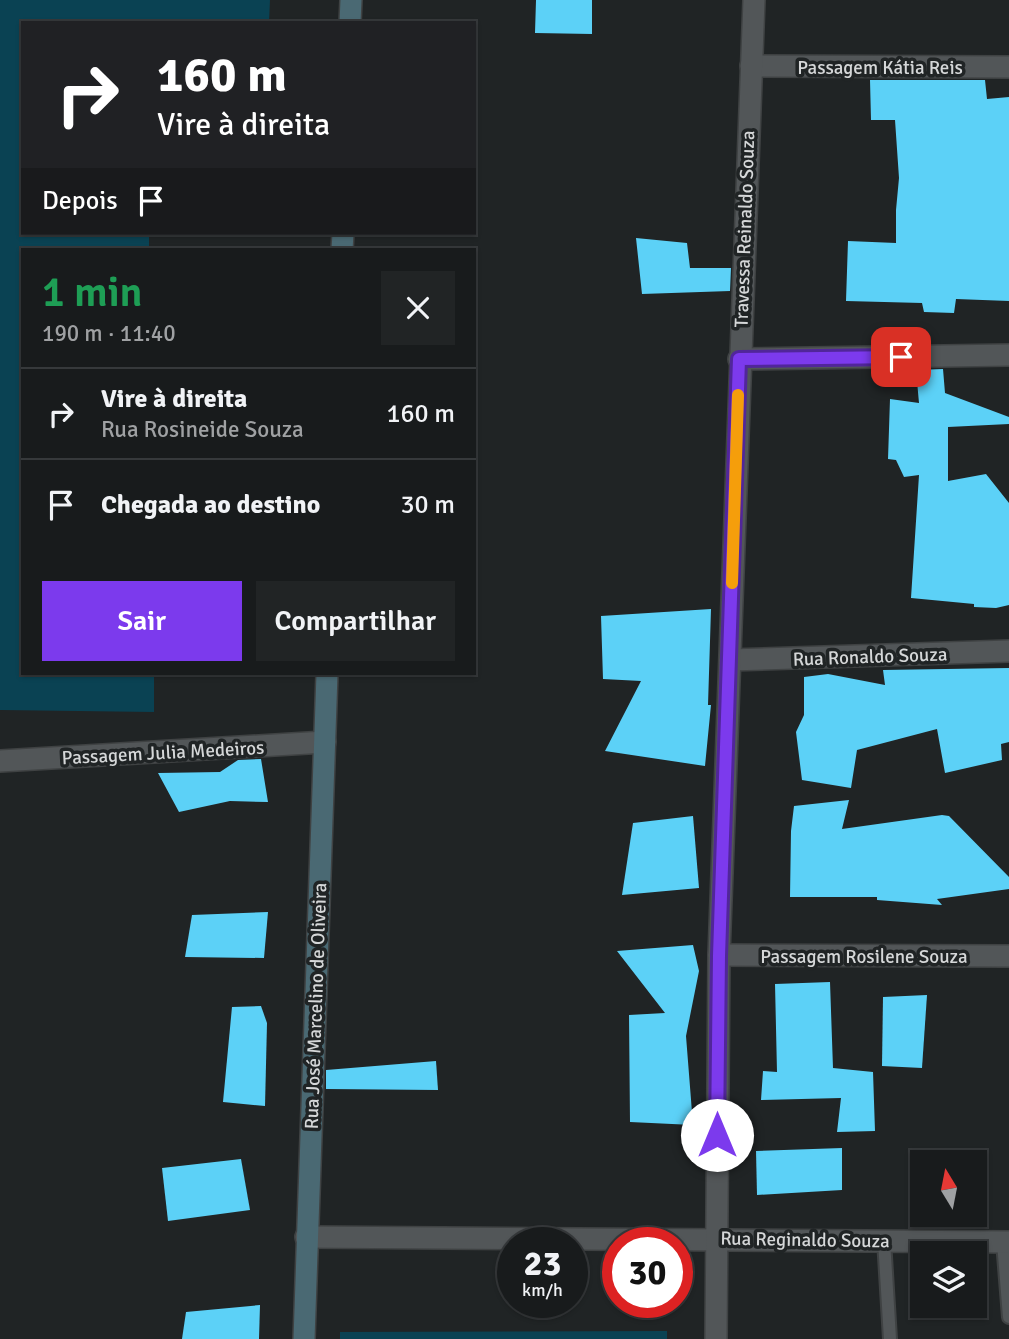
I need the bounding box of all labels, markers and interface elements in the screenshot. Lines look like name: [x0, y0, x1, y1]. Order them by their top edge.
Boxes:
text: 160 m: [157, 45, 287, 105]
icon: right: [42, 49, 133, 140]
street label: Passagem Kátia Reis: [797, 56, 963, 80]
text: Vire à direita: [157, 105, 330, 144]
street label: Travessa Reinaldo Souza: [730, 130, 760, 328]
icon: arrive: [132, 182, 170, 220]
text: Depois: [42, 185, 118, 217]
text: 1 min: [42, 267, 143, 318]
button: close: [381, 271, 455, 345]
text: 190 m · 11:40: [42, 319, 176, 348]
pin: [871, 327, 931, 387]
icon: arrive: [882, 338, 920, 376]
text: Vire à direita: [101, 383, 247, 415]
icon: right: [42, 395, 80, 433]
text: 160 m: [386, 398, 455, 430]
text: Rua Rosineide Souza: [101, 415, 304, 444]
icon: arrive: [42, 486, 80, 524]
text: Chegada ao destino: [101, 489, 320, 521]
text: 30 m: [400, 489, 455, 521]
button: Sair: [42, 581, 242, 661]
button: Compartilhar: [256, 581, 455, 661]
street label: Rua Ronaldo Souza: [792, 642, 948, 672]
street label: Passagem Julia Medeiros: [61, 736, 265, 770]
street label: Rua José Marcelino de Oliveira: [300, 882, 332, 1130]
street label: Passagem Rosilene Souza: [760, 945, 968, 969]
position arrow: [680, 1098, 754, 1172]
north arrow: [910, 1150, 987, 1227]
map controls: [910, 1150, 987, 1318]
speed limit sign: 30: [602, 1227, 693, 1318]
street label: Rua Reginaldo Souza: [720, 1227, 890, 1253]
button: layers: [910, 1241, 987, 1318]
text: 23: [524, 1242, 561, 1285]
text: km/h: [522, 1279, 563, 1301]

